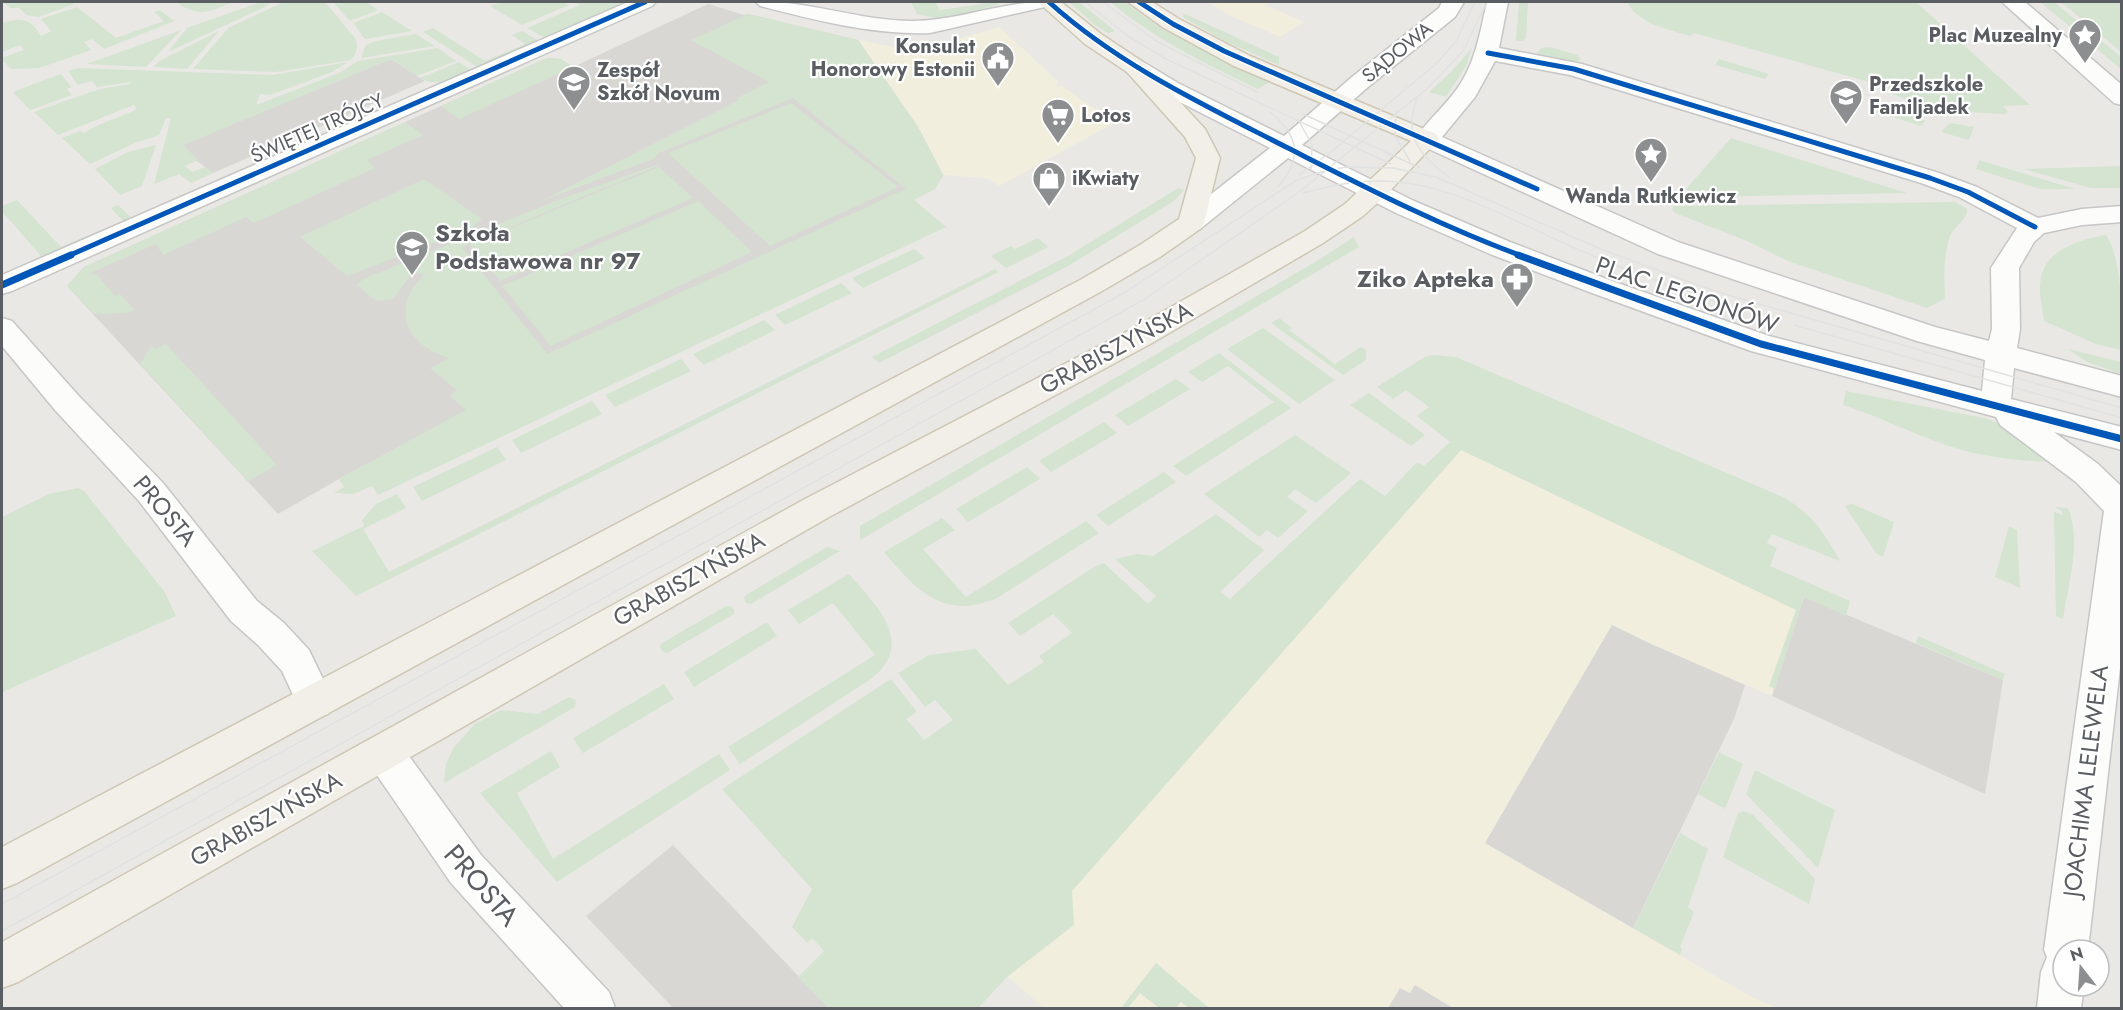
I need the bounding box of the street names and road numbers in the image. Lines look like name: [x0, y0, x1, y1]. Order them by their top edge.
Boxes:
street label: SĄDOWA: [1356, 14, 1440, 90]
street label: ŚWIĘTEJ TRÓJCY: [246, 86, 389, 171]
street label: PLAC LEGIONÓW: [1591, 247, 1784, 342]
street label: GRABISZYŃSKA: [1033, 292, 1199, 403]
street label: PROSTA: [125, 468, 206, 554]
street label: GRABISZYŃSKA: [606, 522, 771, 635]
street label: JOACHIMA LELEWELA: [2054, 663, 2117, 902]
street label: GRABISZYŃSKA: [183, 762, 348, 875]
street label: PROSTA: [434, 835, 529, 936]

